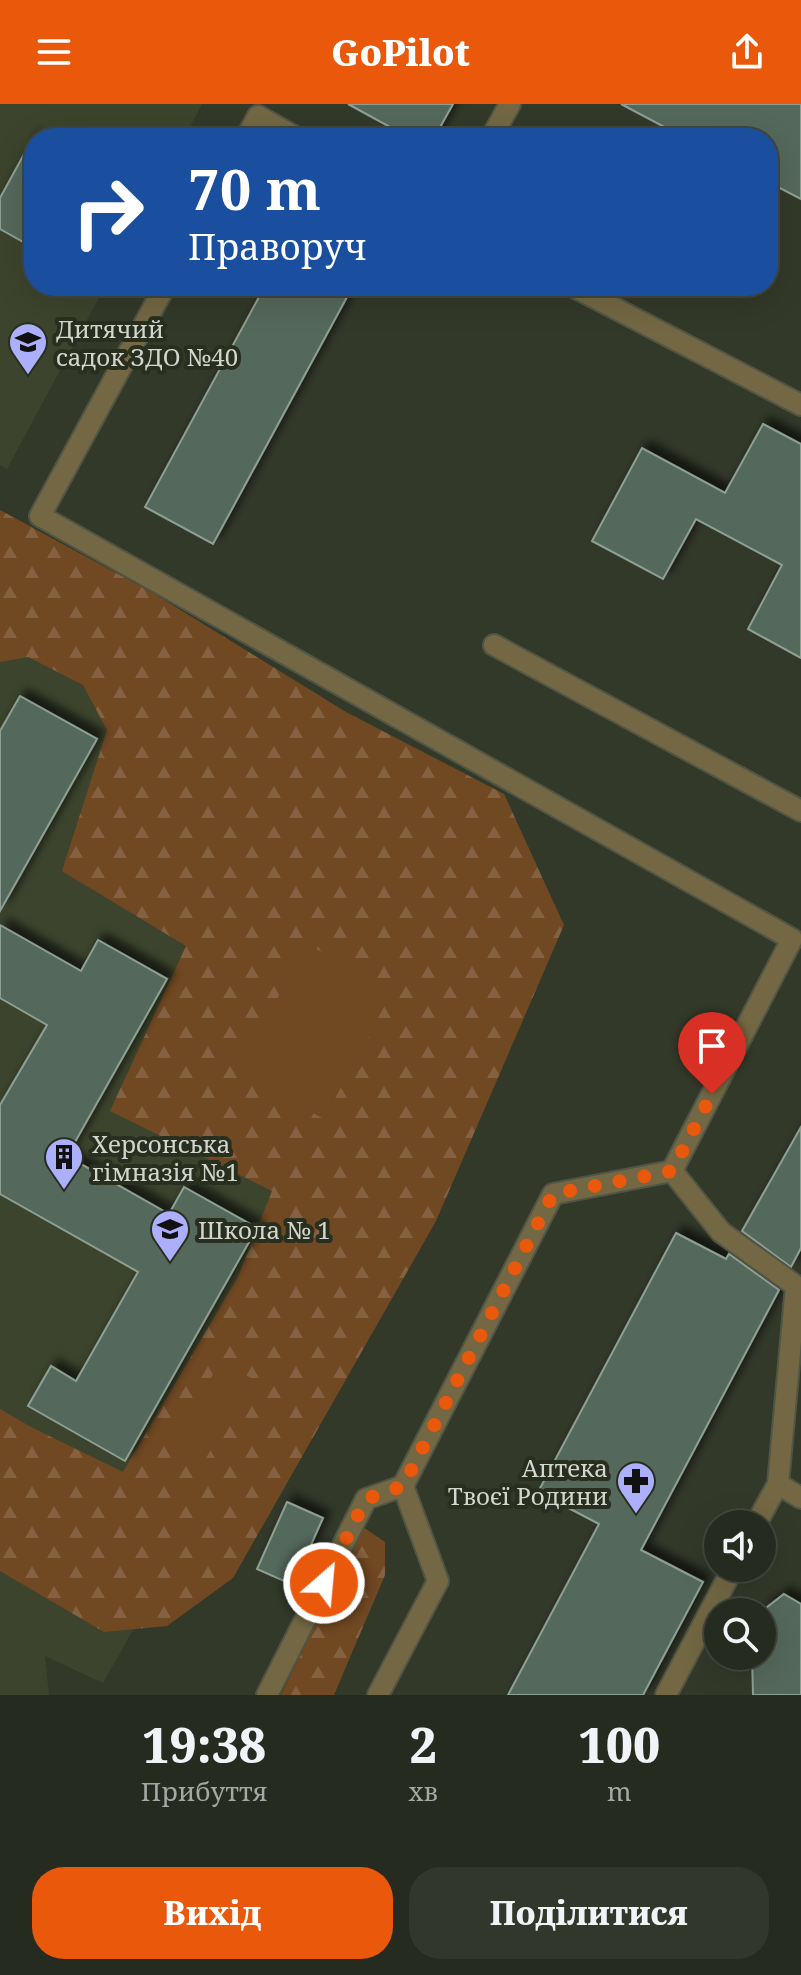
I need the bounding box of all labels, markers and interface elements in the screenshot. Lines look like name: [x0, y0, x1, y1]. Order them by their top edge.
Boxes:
text: GoPilot: [331, 28, 470, 77]
icon: menu: [32, 30, 76, 74]
icon: share: [725, 30, 769, 74]
text: 70 m: [188, 150, 321, 226]
icon: right: [56, 160, 160, 264]
text: Праворуч: [188, 222, 367, 271]
place label: Дитячий садок ЗДО №40: [56, 312, 238, 373]
school or university icon: Дитячий садок ЗДО №40: [7, 321, 49, 376]
pin: [678, 1012, 746, 1094]
icon: arrive: [690, 1024, 734, 1068]
place label: Херсонська гімназія №1: [92, 1127, 239, 1188]
building icon: Херсонська гімназія №1: [43, 1136, 85, 1191]
school or university icon: Школа № 1: [149, 1208, 191, 1263]
place label: Школа № 1: [198, 1213, 331, 1246]
place label: Аптека Твоєї Родини: [448, 1451, 608, 1512]
pharmacy icon: Аптека Твоєї Родини: [615, 1460, 657, 1515]
map controls: [704, 1510, 776, 1670]
button: sound: [704, 1510, 776, 1582]
position arrow: [282, 1541, 366, 1625]
button: search: [704, 1598, 776, 1670]
text: 19:38: [142, 1712, 266, 1777]
text: 2: [410, 1712, 437, 1777]
text: 100: [579, 1712, 660, 1777]
text: Прибуття: [141, 1773, 268, 1809]
text: хв: [408, 1773, 438, 1809]
text: m: [607, 1773, 632, 1809]
button: Вихід: [32, 1867, 393, 1959]
button: Поділитися: [409, 1867, 769, 1959]

